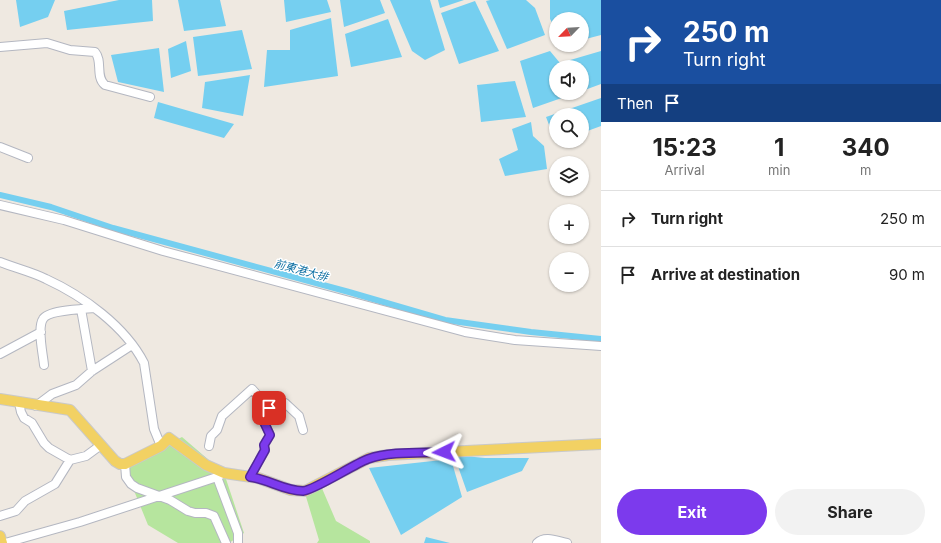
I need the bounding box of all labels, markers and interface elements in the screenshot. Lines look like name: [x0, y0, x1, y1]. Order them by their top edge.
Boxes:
north arrow: [549, 12, 589, 52]
map controls: [549, 12, 589, 292]
text: 250 m: [683, 15, 770, 49]
icon: right: [617, 16, 669, 68]
text: Turn right: [683, 49, 766, 70]
button: sound: [549, 60, 589, 100]
icon: arrive: [661, 92, 683, 114]
text: Then: [617, 94, 653, 113]
button: search: [549, 108, 589, 148]
text: 15:23: [652, 133, 717, 162]
text: 1: [774, 133, 784, 162]
text: 340: [842, 133, 890, 162]
button: layers: [549, 156, 589, 196]
text: Arrival: [665, 162, 705, 178]
text: min: [768, 162, 790, 178]
text: m: [860, 162, 871, 178]
button: +: [549, 204, 589, 244]
icon: right: [617, 208, 639, 230]
text: Turn right: [651, 209, 723, 228]
text: 250 m: [880, 209, 925, 228]
button: −: [549, 252, 589, 292]
water label: 前東港大排: [273, 256, 331, 284]
icon: arrive: [617, 264, 639, 286]
text: Arrive at destination: [651, 265, 800, 284]
text: 90 m: [889, 265, 925, 284]
pin: [252, 391, 286, 425]
icon: arrive: [258, 397, 280, 419]
position arrow: [423, 431, 465, 473]
button: Exit: [617, 489, 767, 535]
button: Share: [775, 489, 925, 535]

